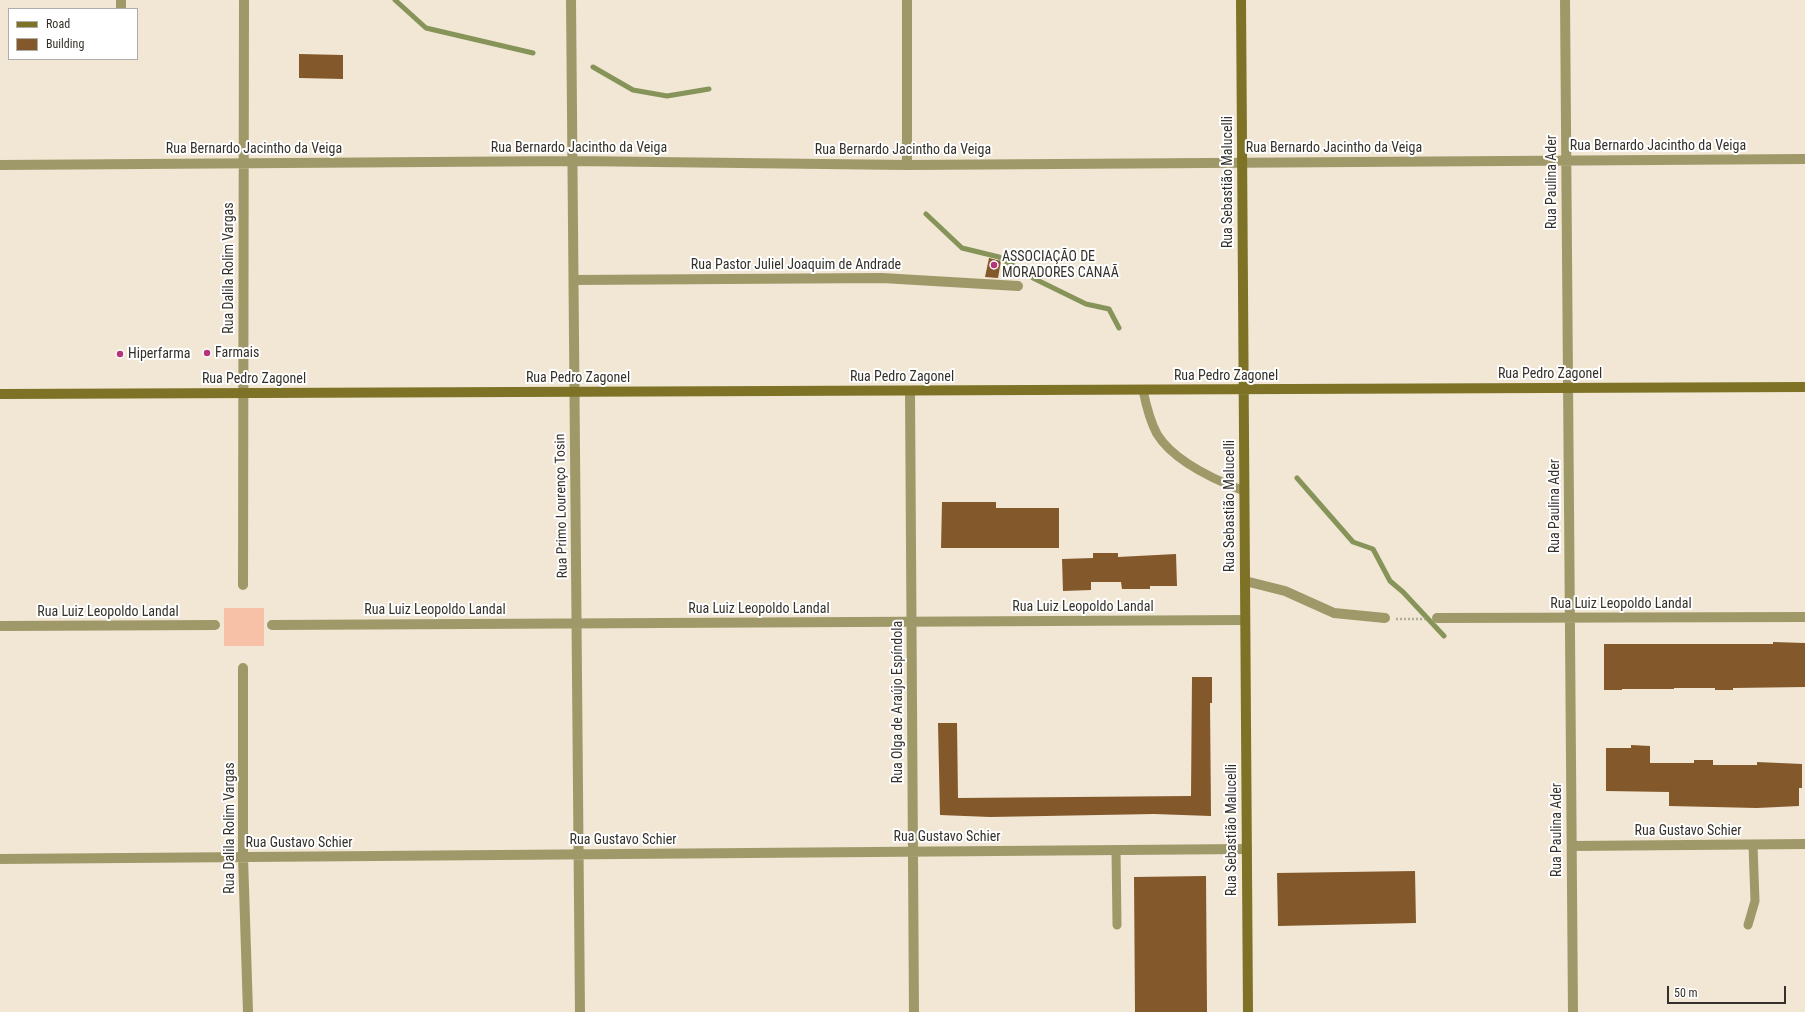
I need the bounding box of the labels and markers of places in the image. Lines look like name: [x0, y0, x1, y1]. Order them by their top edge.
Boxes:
place label: ASSOCIAÇÃO DE MORADORES CANAÃ: [1002, 249, 1119, 282]
marker: ASSOCIAÇÃO DE MORADORES CANAÃ: [989, 260, 999, 270]
place label: Farmais: [215, 345, 259, 361]
place label: Hiperfarma: [128, 346, 190, 362]
marker: Farmais: [202, 348, 212, 358]
marker: Hiperfarma: [115, 349, 125, 359]

